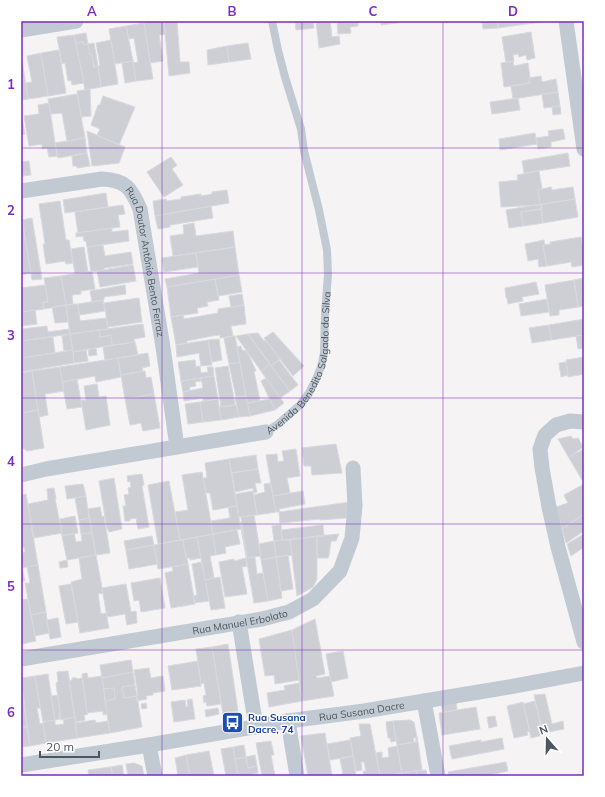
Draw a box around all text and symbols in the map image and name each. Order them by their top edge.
text: A [87,3,97,19]
text: B [228,3,237,19]
text: C [369,3,378,19]
text: D [508,3,518,19]
text: 1 [7,76,15,92]
street label: Rua Doutor Antônio Bento Ferraz [123,184,167,338]
text: 2 [7,202,15,218]
street label: Avenida Benedito Salgado da Silva [263,291,334,437]
text: 3 [7,327,15,343]
text: 4 [7,453,15,469]
text: 5 [7,578,15,594]
street label: Rua Manuel Erbolato [191,607,289,637]
street label: Rua Susana Dacre [318,698,405,724]
text: 6 [7,704,15,720]
bus stop icon: Rua Susana Dacre, 74 [219,710,245,736]
place label: Rua Susana Dacre, 74 [248,711,306,736]
north arrow [527,719,567,759]
text: N [537,722,550,738]
scale bar [40,733,99,759]
text: 20 m [46,739,74,754]

